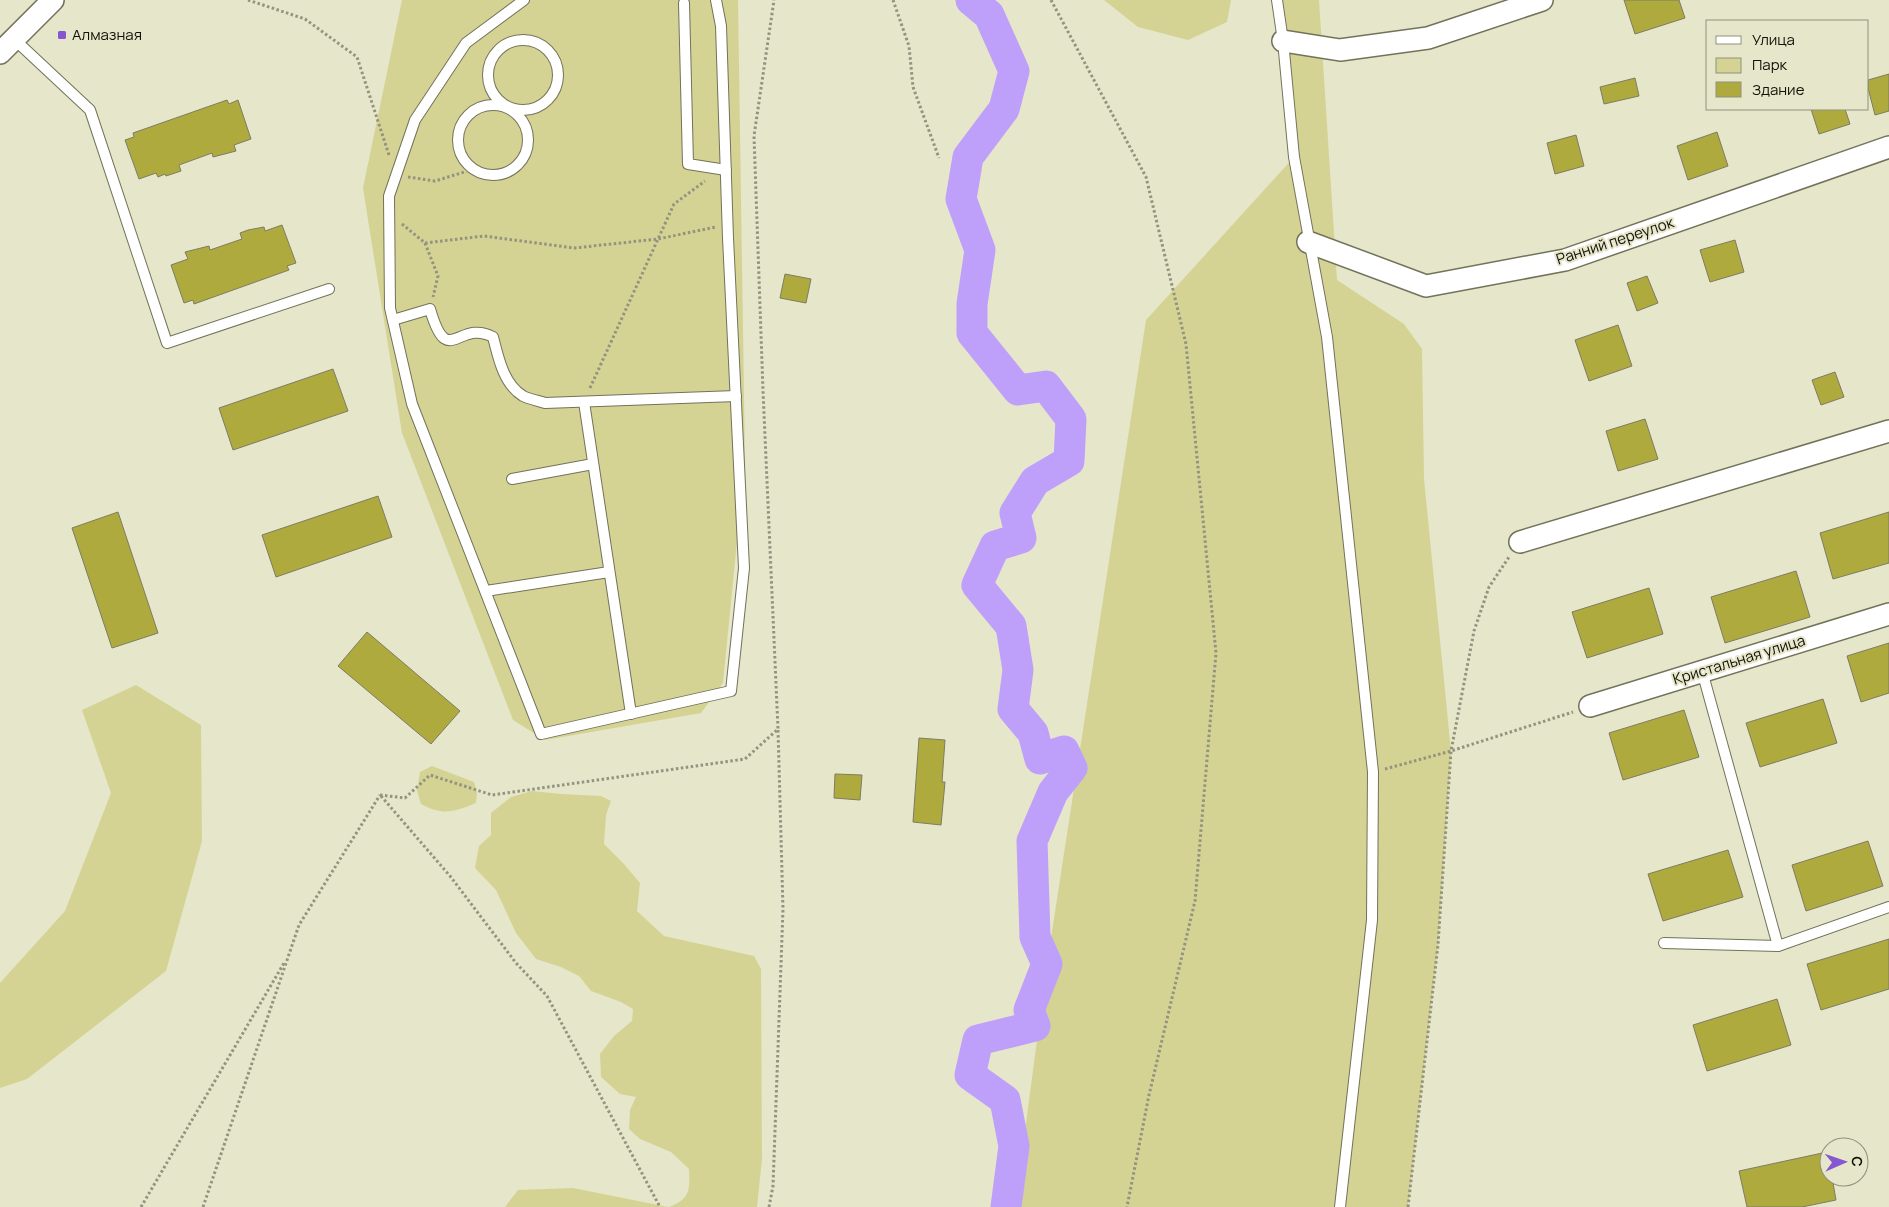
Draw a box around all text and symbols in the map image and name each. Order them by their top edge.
legend [1706,20,1869,110]
place label: Алмазная [72,24,142,45]
marker: Алмазная [56,29,68,41]
text: Улица [1752,29,1795,50]
text: Парк [1752,54,1788,75]
text: Здание [1752,79,1805,100]
street label: Ранний переулок [1553,211,1677,269]
street label: Кристальная улица [1670,629,1808,690]
north arrow [1819,1137,1869,1187]
text: С [1848,1156,1867,1167]

